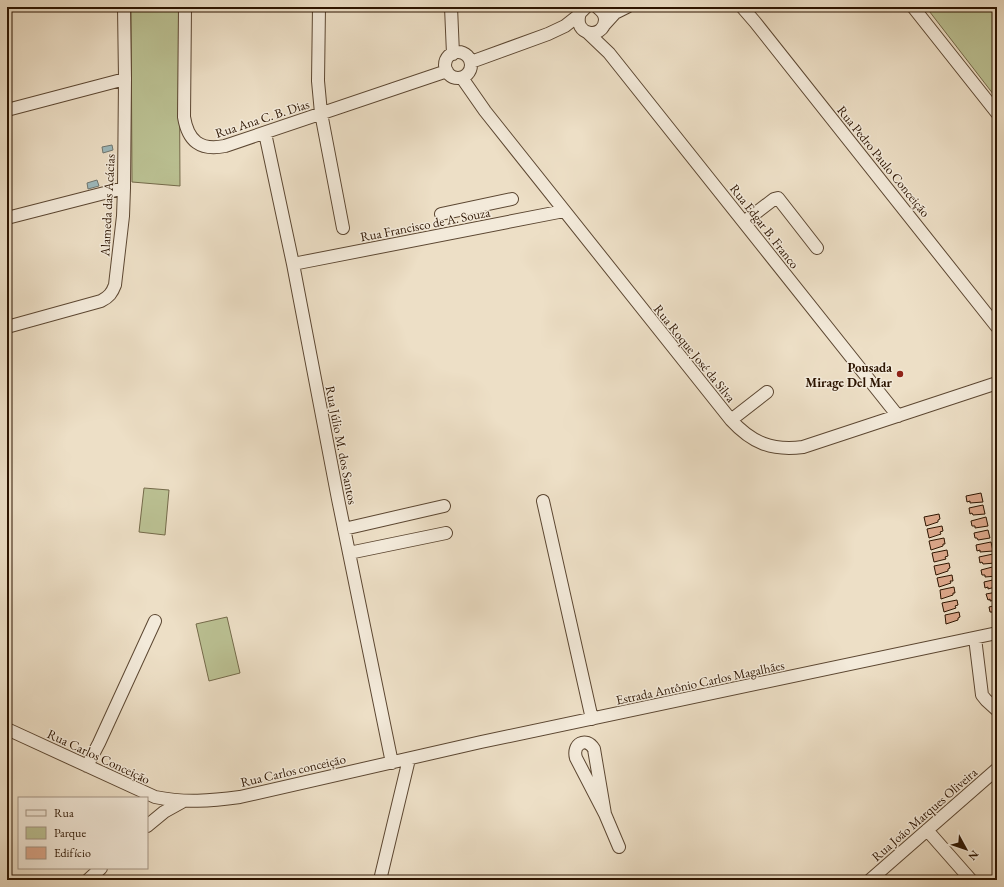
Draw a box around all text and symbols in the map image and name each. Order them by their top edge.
street label: Rua Ana C. B. Dias [213,95,311,142]
street label: Rua Pedro Paulo Conceição [833,102,934,221]
street label: Alameda das Acácias [96,153,119,258]
street label: Rua Edgar B. Franco [726,180,803,272]
street label: Rua Francisco de A. Souza [359,203,492,245]
street label: Rua Roque José da Silva [650,301,740,406]
place label: Pousada Mirage Del Mar [805,359,893,391]
marker: Pousada Mirage Del Mar [895,369,905,379]
street label: Rua Júlio M. dos Santos [322,384,361,506]
street label: Estrada Antônio Carlos Magalhães [614,656,786,709]
street label: Rua Carlos Conceição [45,725,153,788]
street label: Rua Carlos conceição [239,750,347,791]
street label: Rua João Marques Oliveira [868,763,981,865]
legend [18,797,148,869]
text: Rua [54,805,74,821]
text: Parque [54,825,86,841]
north arrow [946,829,986,869]
text: Edifício [54,845,91,861]
text: N [965,848,982,863]

